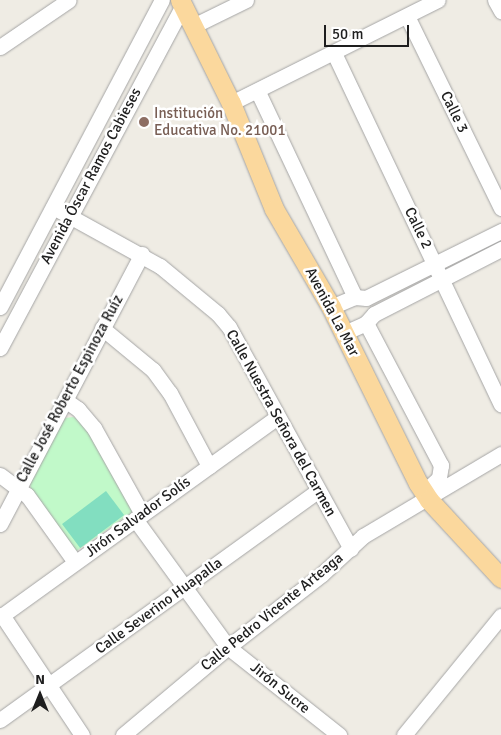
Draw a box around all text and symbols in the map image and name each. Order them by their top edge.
scale bar [326,15,411,47]
text: 50 m [332,25,363,43]
street label: Avenida Óscar Ramos Cabieses [37,85,145,267]
street label: Calle 3 [436,88,472,136]
place label: Institución Educativa No. 21001 [154,104,286,139]
marker: Institución Educativa No. 21001 [138,116,150,128]
street label: Calle 2 [400,204,436,252]
street label: Avenida La Mar [301,265,363,359]
street label: Calle José Roberto Espinoza Ruíz [13,292,127,486]
street label: Calle Nuestra Señora del Carmen [222,326,340,520]
street label: Jirón Salvador Solís [82,473,194,561]
street label: Calle Pedro Vicente Arteaga [197,549,347,675]
street label: Calle Severino Huapalla [92,554,226,658]
street label: Jirón Sucre [247,658,313,718]
north arrow [15,670,65,720]
text: N [35,671,45,688]

